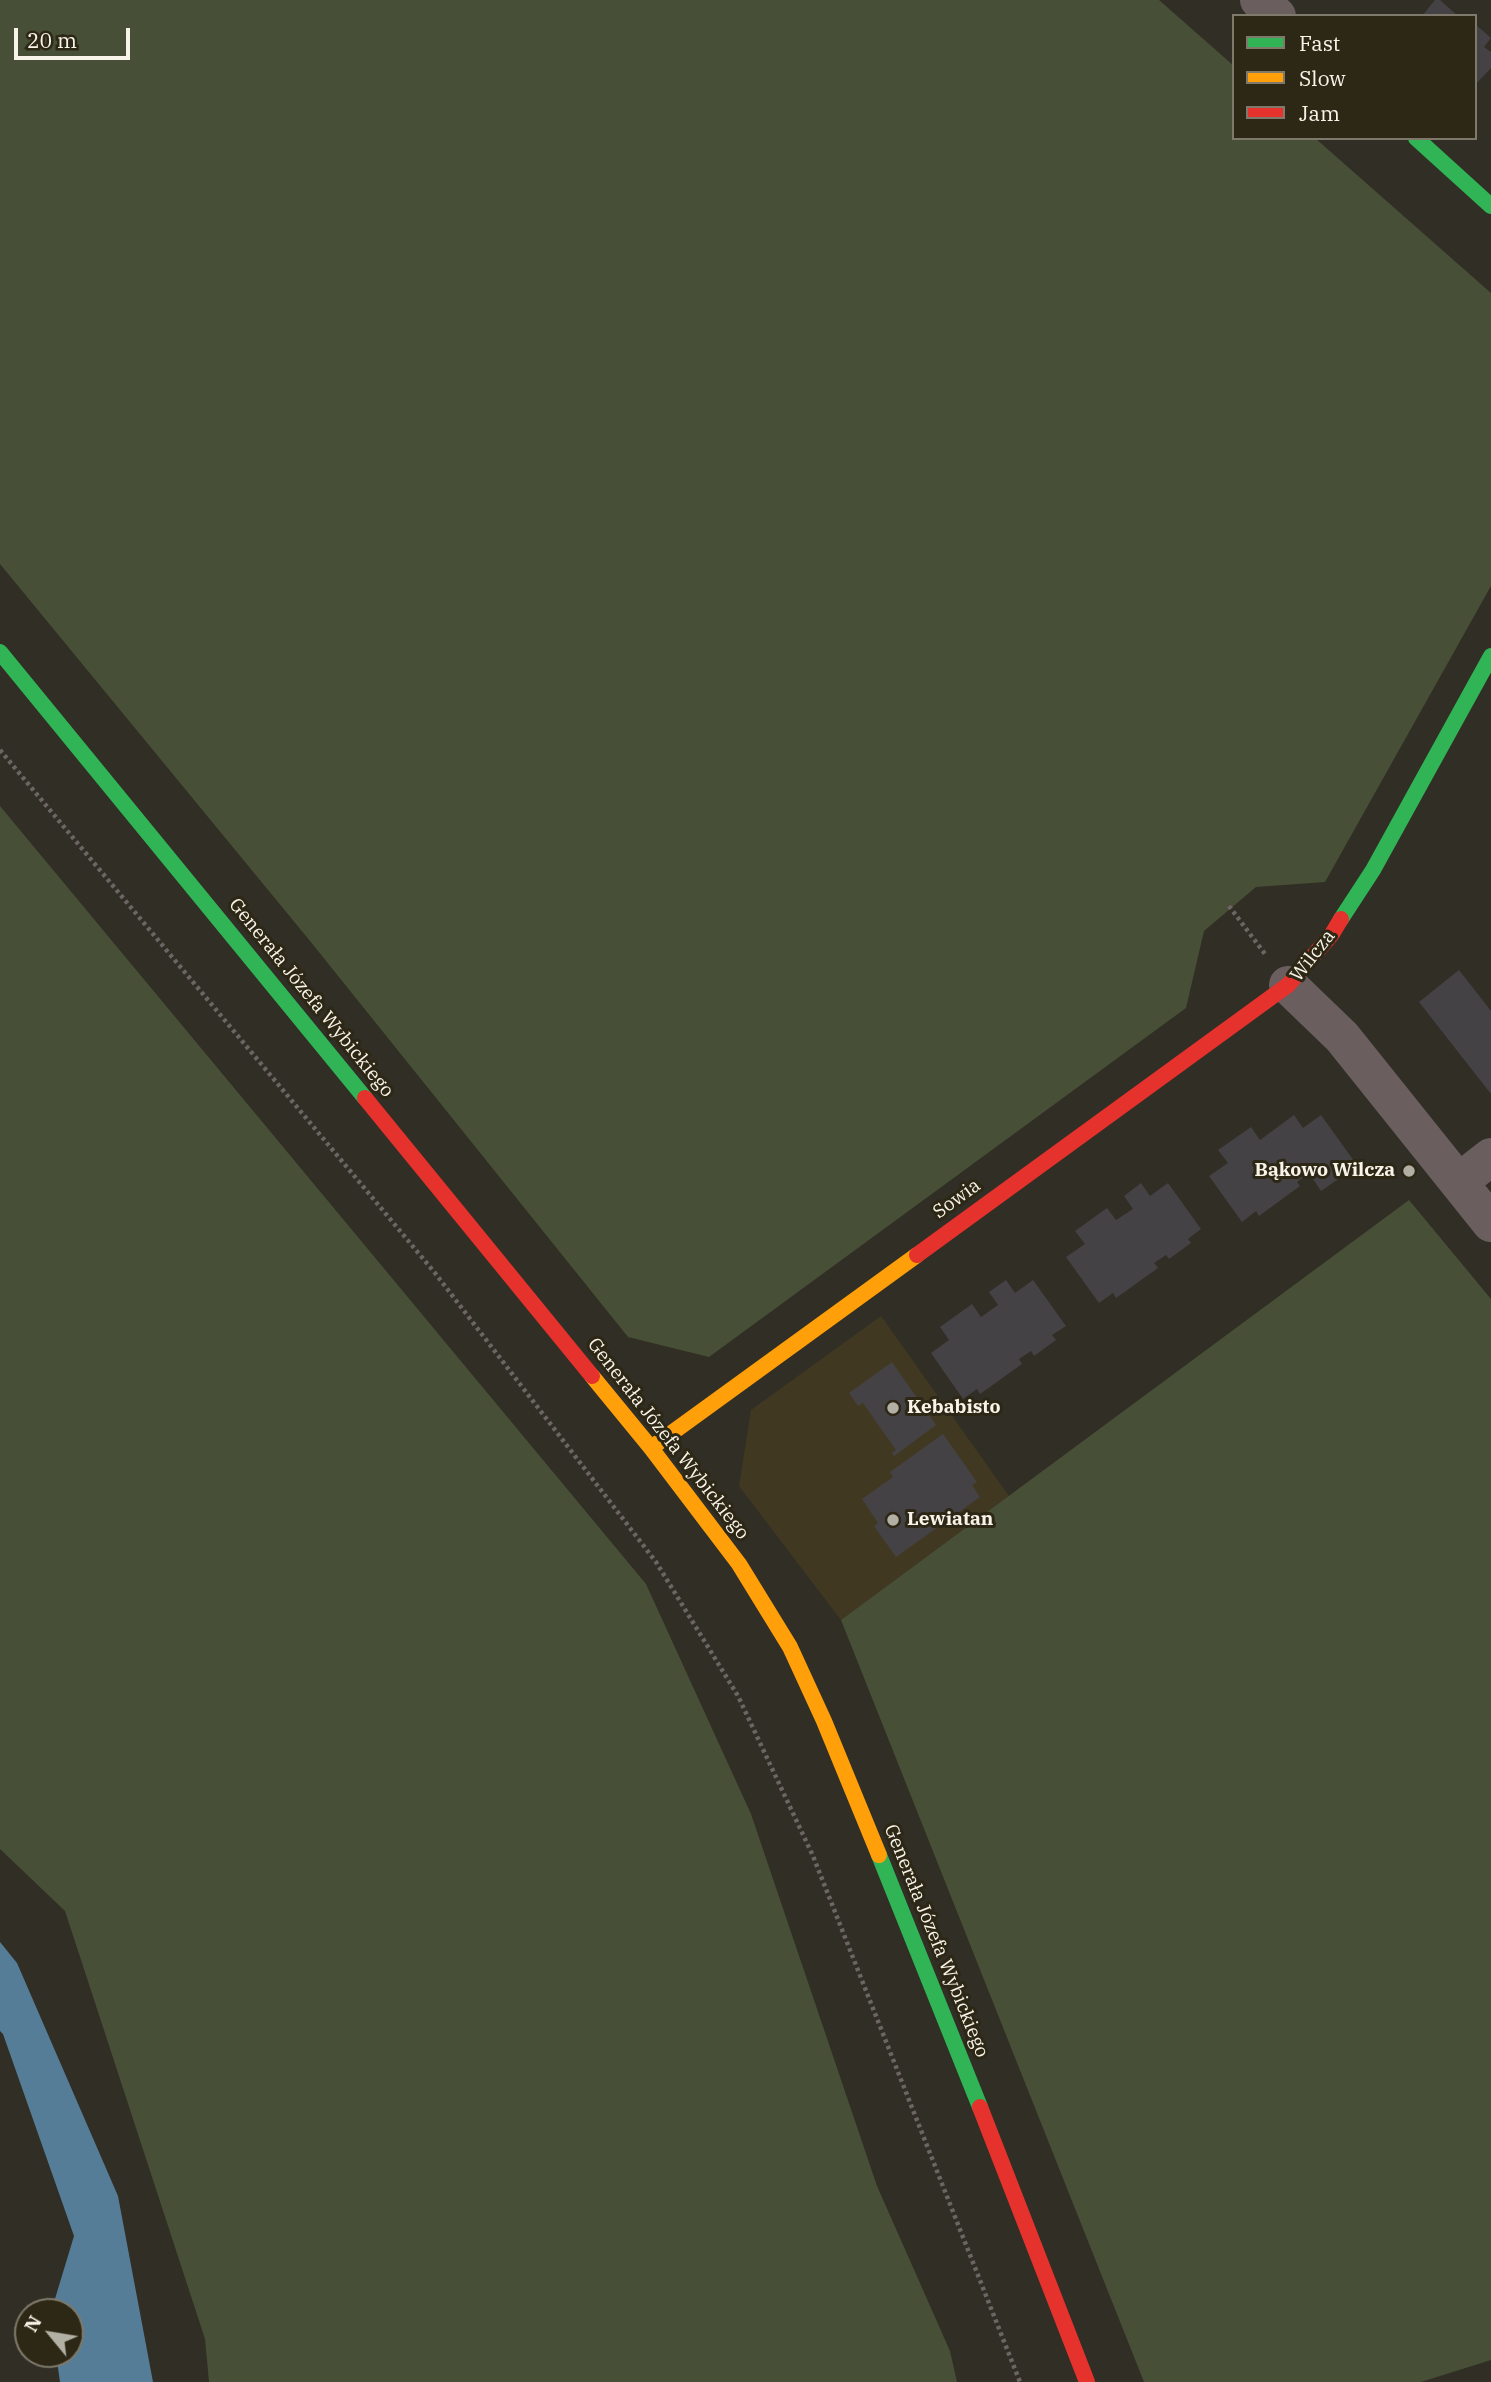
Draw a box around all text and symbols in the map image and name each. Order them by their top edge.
scale bar [18,14,133,58]
legend [1232,14,1477,140]
text: 20 m [27,26,77,54]
text: Fast [1299,29,1340,57]
text: Slow [1299,64,1346,92]
text: Jam [1299,99,1340,127]
street label: Generała Józefa Wybickiego [224,894,398,1102]
street label: Wilcza [1286,925,1340,987]
place label: Bąkowo Wilcza [1255,1160,1395,1182]
marker: Bąkowo Wilcza [1401,1163,1417,1179]
street label: Sowia [929,1174,985,1224]
street label: Generała Józefa Wybickiego [582,1334,754,1544]
place label: Kebabisto [907,1397,1001,1419]
marker: Kebabisto [885,1400,901,1416]
place label: Lewiatan [907,1509,993,1531]
marker: Lewiatan [885,1512,901,1528]
street label: Generała Józefa Wybickiego [879,1821,993,2061]
north arrow [14,2298,84,2368]
text: N [18,2311,47,2336]

